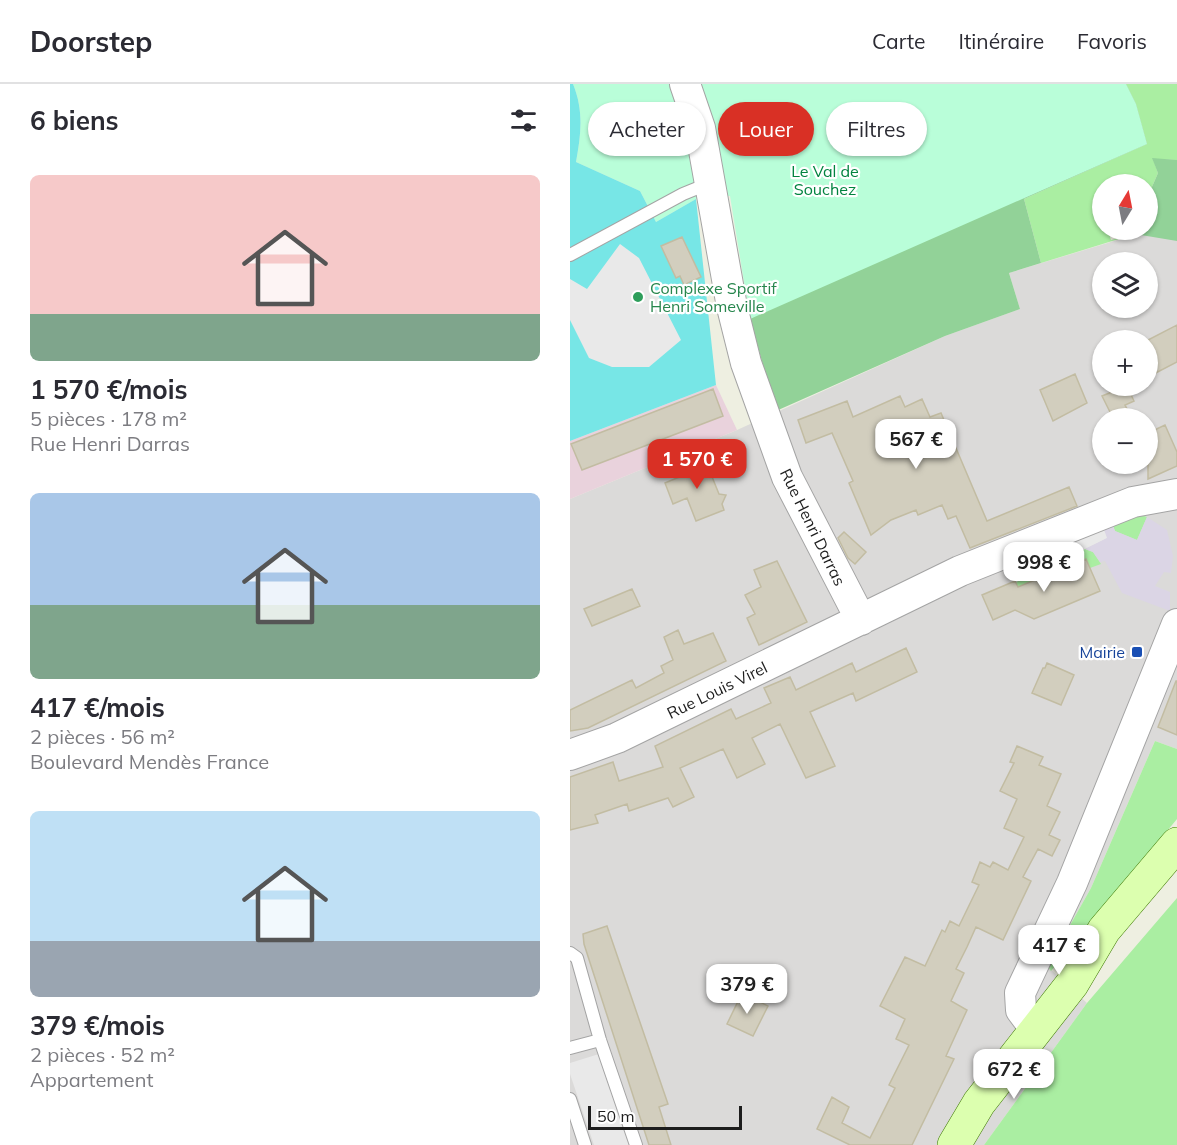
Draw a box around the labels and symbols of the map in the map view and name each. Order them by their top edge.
park label: Le Val de Souchez [791,161,859,199]
north arrow [1092,174,1158,240]
place label: Complexe Sportif Henri Someville [650,278,777,316]
marker: Complexe Sportif Henri Someville [631,290,645,304]
pin: 567 € [874,419,958,470]
pin: 1 570 € [642,439,752,490]
street label: Rue Henri Darras [776,465,850,589]
pin: 998 € [1002,542,1086,593]
place label: Mairie [1080,642,1125,662]
marker: Mairie [1130,645,1144,659]
street label: Rue Louis Virel [663,657,771,723]
pin: 417 € [1017,925,1101,976]
pin: 379 € [705,964,789,1015]
pin: 672 € [972,1049,1056,1100]
scale bar [588,1103,742,1130]

